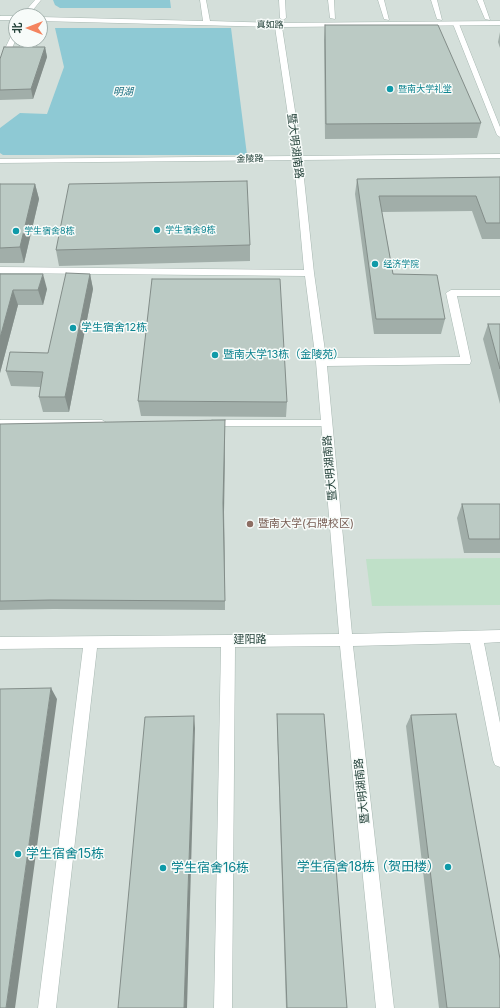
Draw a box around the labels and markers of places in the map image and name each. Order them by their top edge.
marker: 暨南大学礼堂 [385,84,395,94]
place label: 暨南大学礼堂 [398,84,452,94]
marker: 学生宿舍9栋 [152,225,162,235]
place label: 学生宿舍9栋 [165,225,216,235]
marker: 学生宿舍8栋 [11,226,21,236]
place label: 学生宿舍8栋 [24,226,75,236]
marker: 经济学院 [370,259,380,269]
place label: 经济学院 [383,259,419,269]
place label: 学生宿舍12栋 [81,321,147,335]
marker: 学生宿舍12栋 [68,323,78,333]
place label: 暨南大学13栋（金陵苑） [223,348,344,362]
marker: 暨南大学13栋（金陵苑） [210,350,220,360]
place label: 暨南大学(石牌校区) [258,517,354,531]
marker: 暨南大学(石牌校区) [245,519,255,529]
place label: 学生宿舍15栋 [26,846,104,862]
marker: 学生宿舍15栋 [13,849,23,859]
place label: 学生宿舍18栋（贺田楼） [297,859,440,875]
place label: 学生宿舍16栋 [171,860,249,876]
marker: 学生宿舍18栋（贺田楼） [443,862,453,872]
marker: 学生宿舍16栋 [158,863,168,873]

